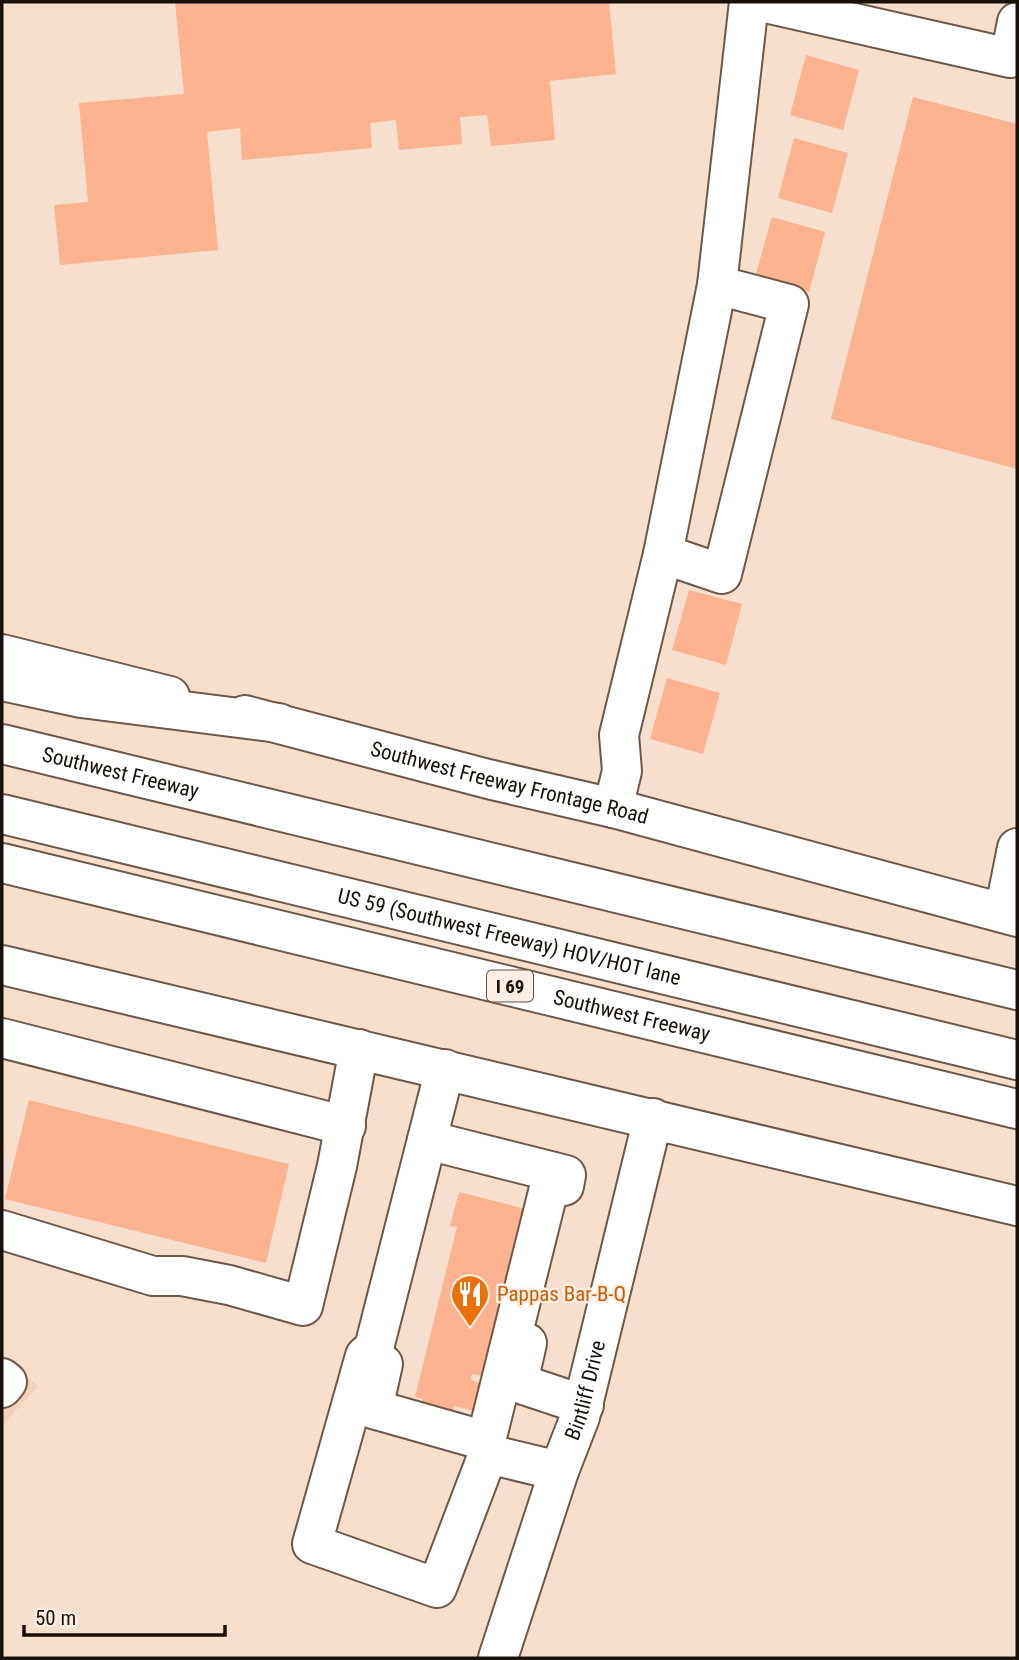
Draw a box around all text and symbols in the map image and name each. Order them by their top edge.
street label: Southwest Freeway Frontage Road [368,737,651,829]
street label: Southwest Freeway [40,742,201,803]
street label: US 59 (Southwest Freeway) HOV/HOT lane [335,884,683,990]
road number: I 69 [487,970,533,1002]
street label: Southwest Freeway [551,985,713,1046]
restaurant icon: Pappas Bar-B-Q [449,1273,491,1328]
place label: Pappas Bar-B-Q [497,1282,626,1306]
street label: Bintliff Drive [560,1338,610,1444]
scale bar [24,1594,226,1638]
text: 50 m [35,1606,76,1630]

